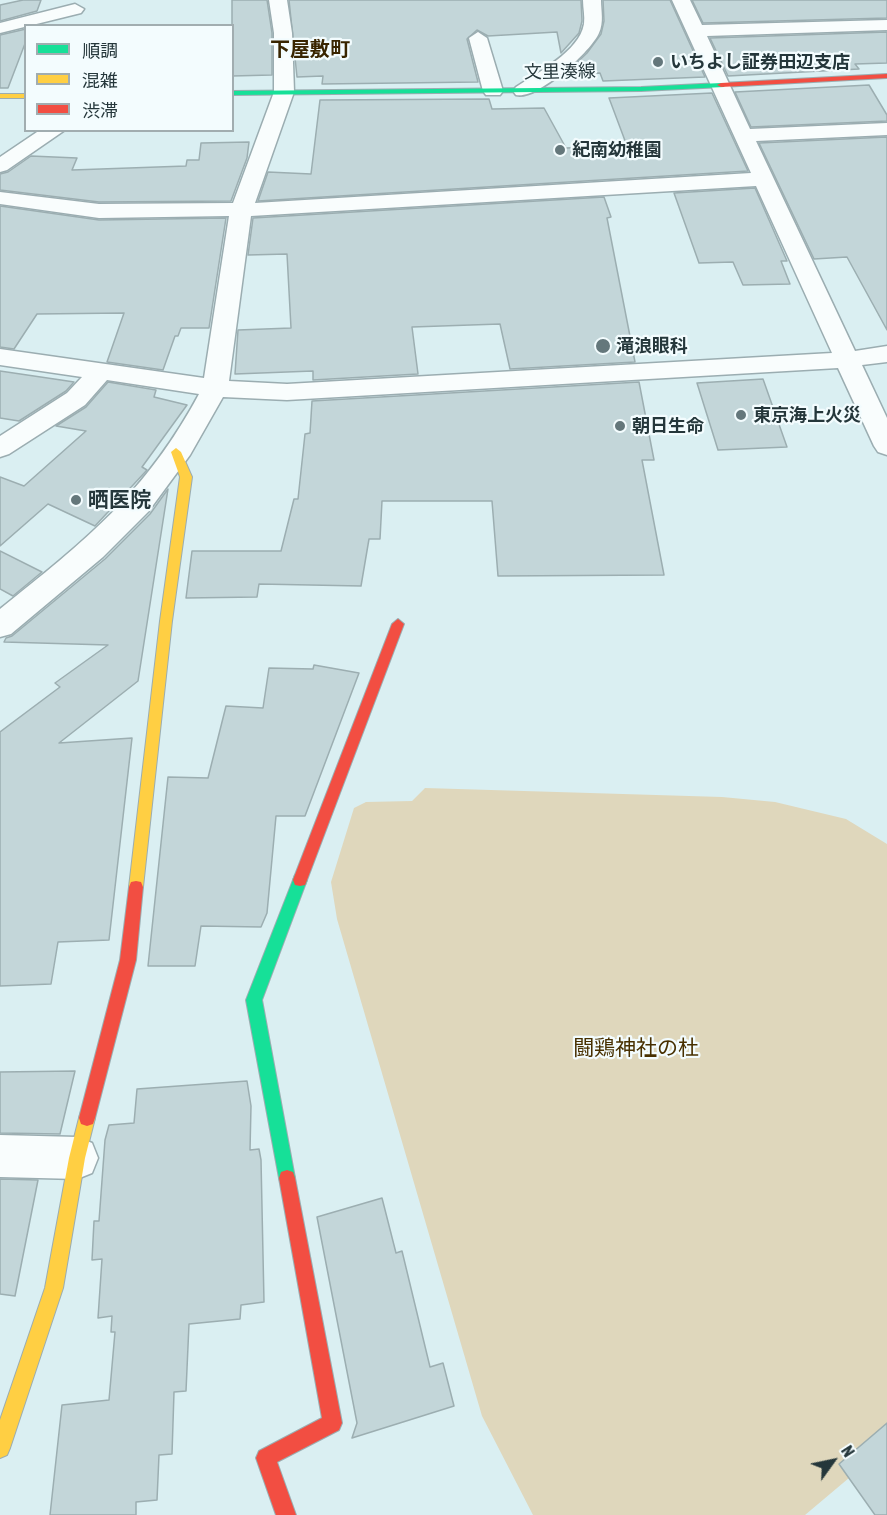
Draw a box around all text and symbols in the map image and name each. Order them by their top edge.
legend [24,24,234,132]
district label: 下屋敷町 [270,38,350,62]
text: 順調 [82,40,118,61]
place label: いちよし証券田辺支店 [670,51,850,73]
marker: いちよし証券田辺支店 [651,55,665,69]
street label: 文里湊線 [524,61,596,83]
text: 混雑 [82,70,118,91]
text: 渋滞 [82,100,118,121]
place label: 紀南幼稚園 [572,139,662,161]
marker: 紀南幼稚園 [553,143,567,157]
place label: 滝浪眼科 [616,335,688,357]
marker: 滝浪眼科 [594,337,612,355]
place label: 東京海上火災 [753,404,861,426]
marker: 東京海上火災 [734,408,748,422]
place label: 朝日生命 [632,415,704,437]
marker: 朝日生命 [613,419,627,433]
place label: 晒医院 [88,487,151,513]
marker: 晒医院 [69,493,83,507]
park label: 闘鶏神社の杜 [573,1035,699,1061]
north arrow [803,1431,863,1491]
text: N [838,1442,858,1460]

